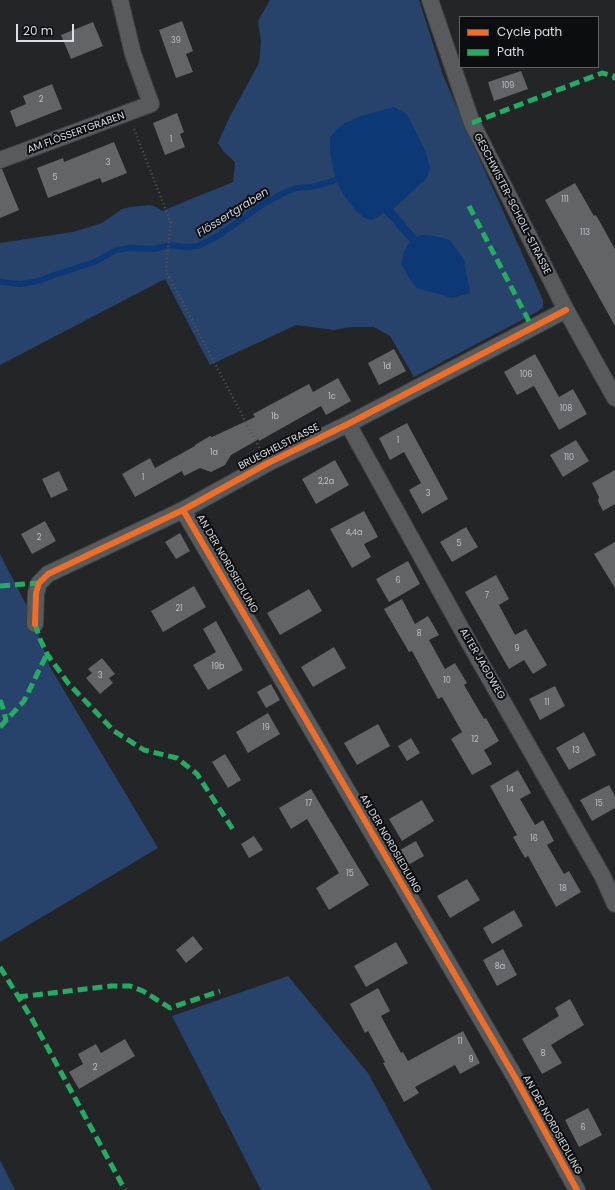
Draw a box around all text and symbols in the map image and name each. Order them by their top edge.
scale bar [18,16,76,42]
legend [459,16,599,68]
text: 20 m [23,22,53,39]
text: Cycle path [497,23,562,40]
house number: 39 [171,36,181,46]
text: Path [497,43,524,60]
house number: 109 [502,81,514,91]
house number: 2 [39,95,43,105]
street label: AM FLÖSSERTGRABEN [26,110,126,156]
street label: GESCHWISTER-SCHOLL-STRASSE [471,131,553,277]
house number: 1 [170,135,172,145]
house number: 3 [106,158,110,168]
house number: 5 [52,173,58,183]
water label: Flössertgraben [195,186,271,240]
house number: 111 [561,195,569,205]
house number: 113 [580,228,590,238]
house number: 1d [383,362,391,372]
house number: 106 [520,370,532,380]
house number: 1c [328,392,336,402]
house number: 108 [560,404,572,414]
house number: 1b [271,412,279,422]
street label: BRUEGHELSTRASSE [237,421,321,473]
house number: 1 [397,436,399,446]
house number: 1a [210,448,218,458]
house number: 110 [564,453,574,463]
house number: 1 [142,473,144,483]
house number: 2,2a [318,477,334,487]
house number: 3 [426,489,430,499]
street label: AN DER NORDSIEDLUNG [194,513,260,615]
house number: 4,4a [345,528,363,538]
house number: 2 [37,533,41,543]
house number: 5 [456,539,462,549]
house number: 6 [395,576,401,586]
house number: 7 [485,591,489,601]
house number: 21 [175,604,183,614]
street label: ALTER JAGDWEG [457,626,507,702]
house number: 8 [416,629,422,639]
house number: 9 [514,644,520,654]
house number: 19b [211,662,225,672]
house number: 3 [98,671,102,681]
house number: 10 [443,676,451,686]
house number: 11 [544,698,550,708]
house number: 19 [262,723,270,733]
house number: 12 [471,735,479,745]
house number: 13 [572,746,580,756]
house number: 14 [506,785,514,795]
street label: AN DER NORDSIEDLUNG [357,793,423,895]
house number: 17 [306,799,312,809]
house number: 15 [595,799,603,809]
house number: 16 [530,834,538,844]
house number: 15 [346,869,354,879]
house number: 18 [559,884,567,894]
house number: 8a [495,962,505,972]
house number: 11 [457,1037,463,1047]
house number: 8 [540,1049,546,1059]
house number: 9 [468,1055,474,1065]
house number: 2 [93,1063,97,1073]
street label: AN DER NORDSIEDLUNG [520,1073,584,1177]
house number: 6 [580,1123,586,1133]

